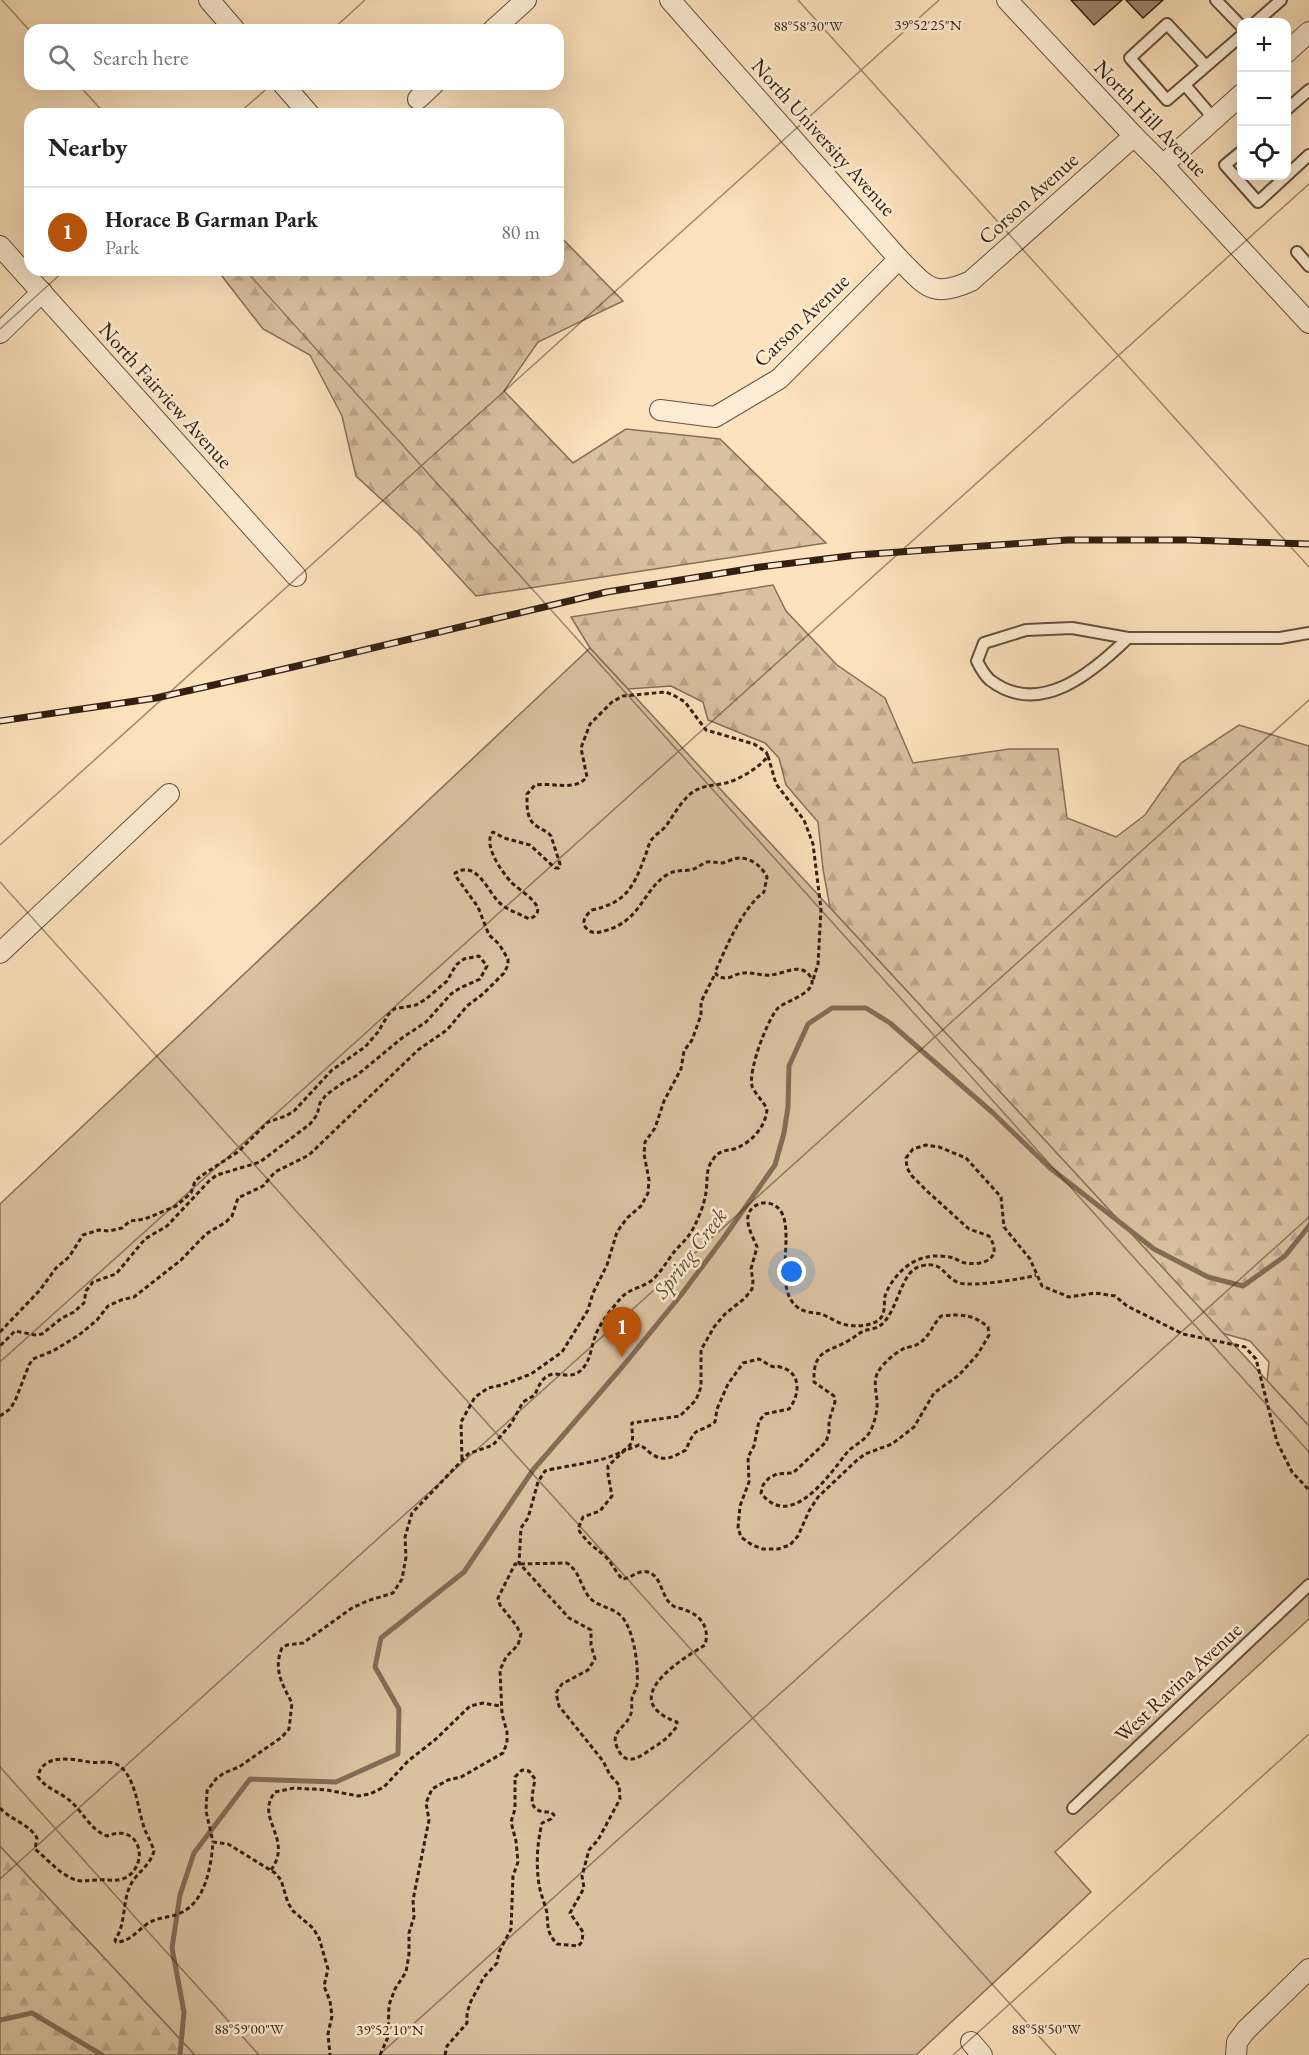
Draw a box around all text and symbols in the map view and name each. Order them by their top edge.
text: 39°52'25"N [894,15,962,34]
text: 88°58'30"W [773,16,843,35]
map controls [1237,18,1291,180]
button: + [1237,18,1291,72]
search box [24,24,564,90]
icon: search [45,41,78,74]
text: Search here [93,43,188,72]
street label: North University Avenue [746,52,902,222]
street label: North Hill Avenue [1088,54,1214,182]
button: − [1237,72,1291,126]
button: locate [1237,126,1291,180]
text: Nearby [48,130,128,164]
street label: Corson Avenue [972,146,1084,250]
text: Horace B Garman Park [105,205,318,234]
text: 1 [62,219,73,245]
text: 80 m [501,219,540,245]
text: Park [105,234,139,260]
street label: Carson Avenue [747,268,855,372]
street label: North Fairview Avenue [93,316,239,474]
water label: Spring Creek [646,1202,734,1305]
your location [777,1257,806,1286]
pin: 1 [602,1308,642,1357]
street label: West Ravina Avenue [1109,1616,1247,1748]
text: 88°59'00"W [214,2019,284,2038]
text: 88°58'50"W [1011,2019,1081,2038]
text: 39°52'10"N [356,2020,424,2039]

